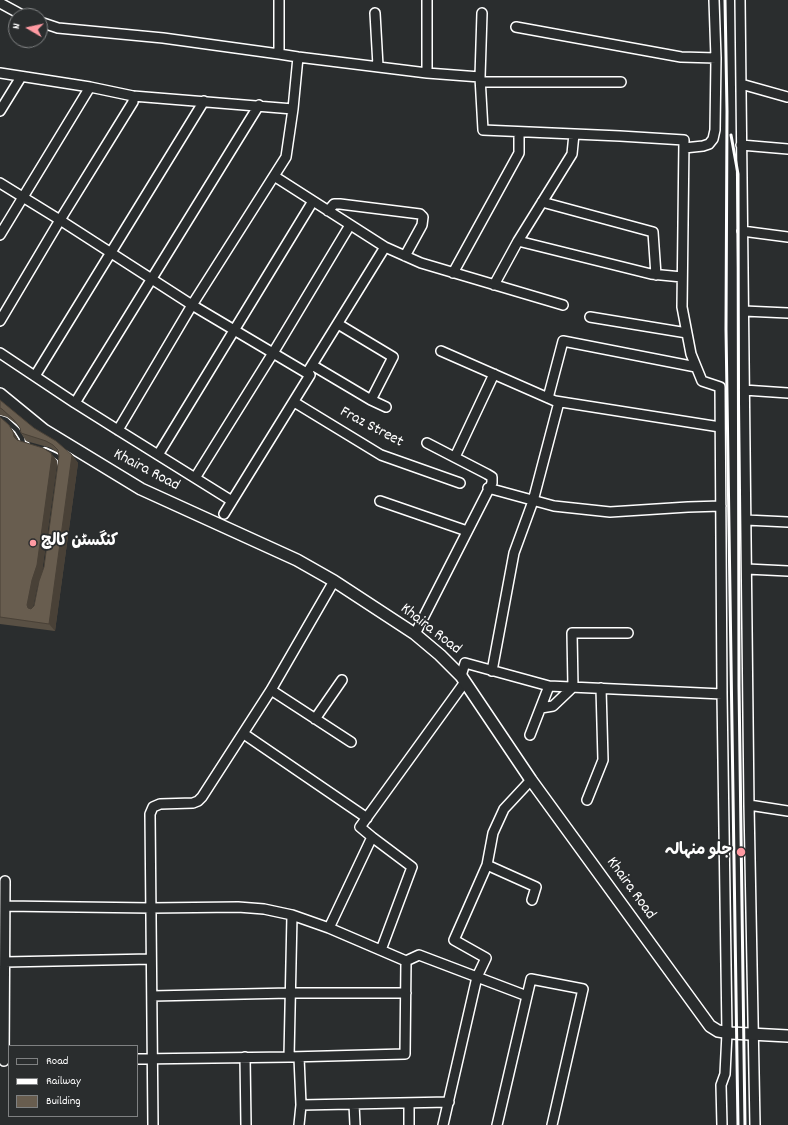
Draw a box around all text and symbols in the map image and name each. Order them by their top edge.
north arrow [8,8,48,48]
text: N [9,22,25,30]
street label: Fraz Street [336,403,406,453]
street label: Khaira Road [110,446,182,496]
place label: کنگسٹن کالج [41,533,118,553]
marker: کنگسٹن کالج [28,538,38,548]
street label: Khaira Road [396,600,464,660]
place label: جلو منہالہ [665,842,732,862]
marker: جلو منہالہ [735,846,747,858]
street label: Khaira Road [601,854,659,924]
legend [8,1045,138,1117]
text: Road [46,1053,68,1070]
text: Railway [46,1073,81,1090]
text: Building [46,1093,81,1110]

